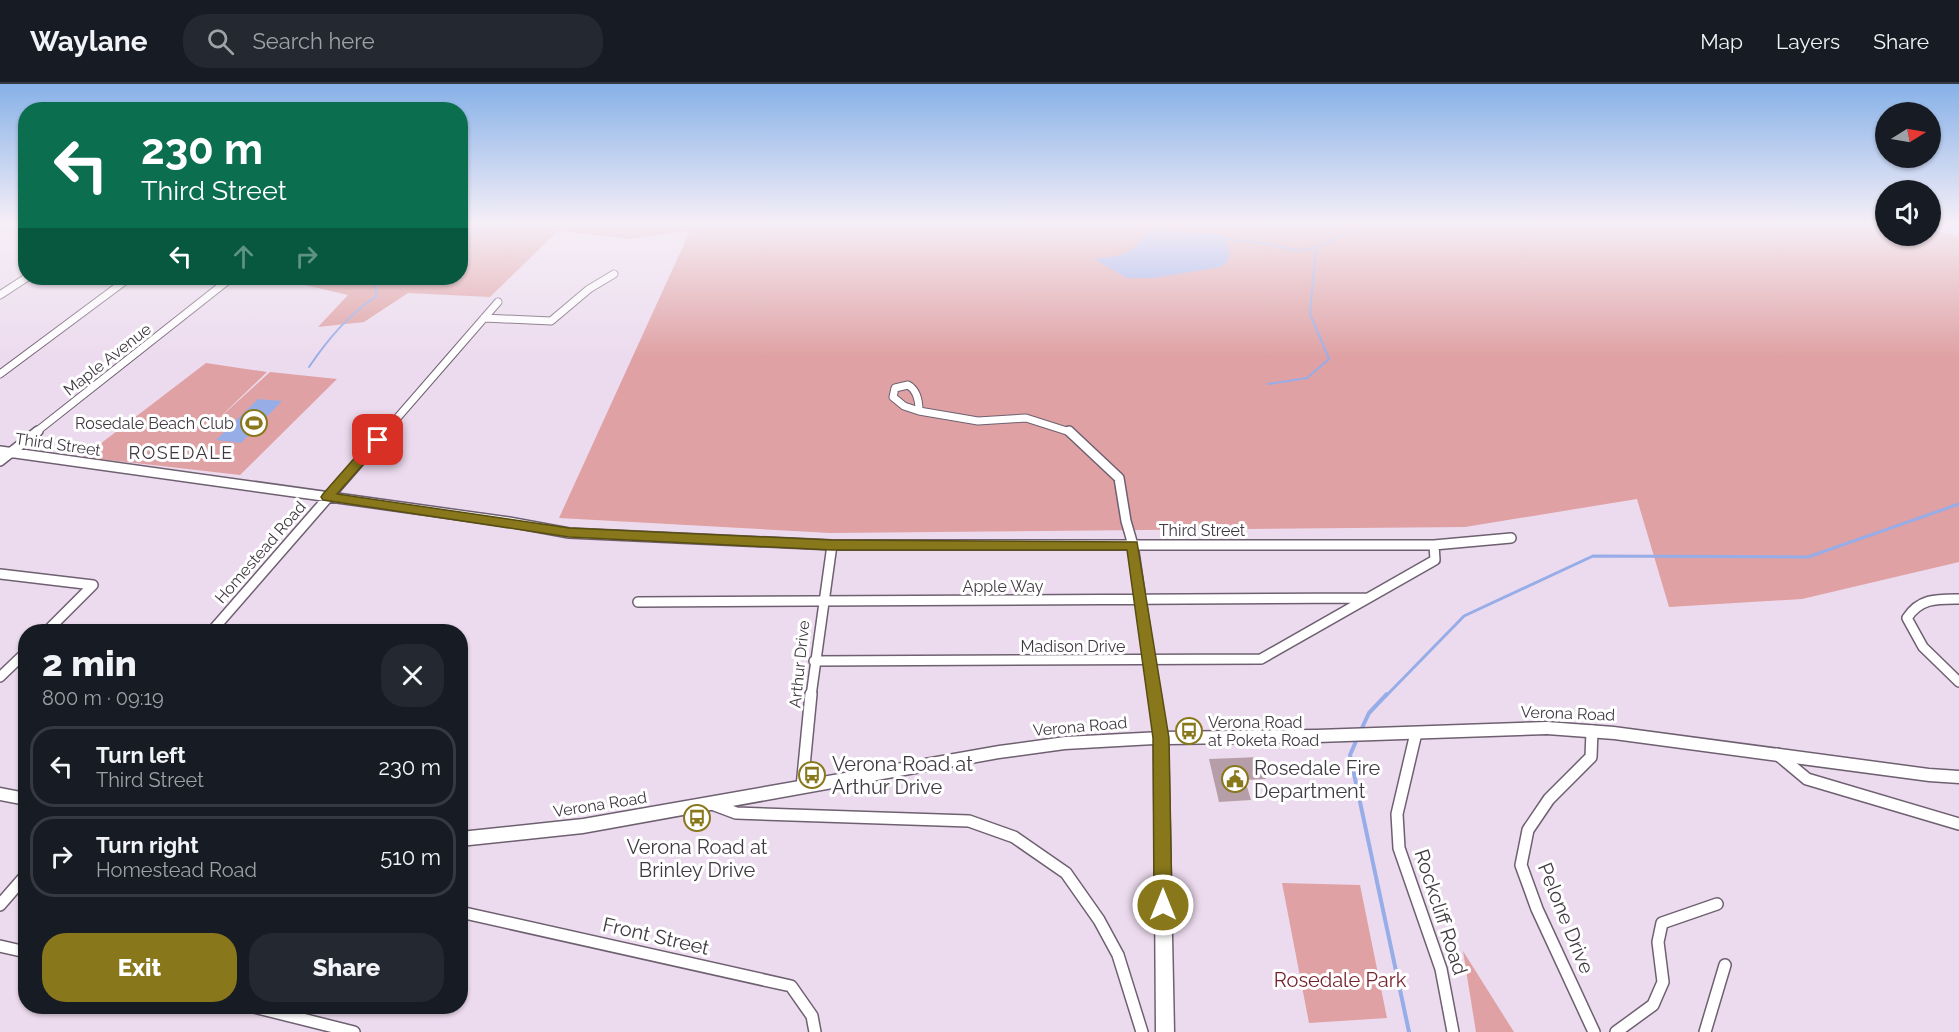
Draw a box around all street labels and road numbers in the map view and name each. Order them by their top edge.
street label: Maple Avenue [60,319,155,400]
street label: Third Street [14,429,103,460]
street label: Homestead Road [211,497,310,607]
street label: Third Street [1159,521,1246,540]
street label: Apple Way [963,577,1044,596]
street label: Arthur Drive [785,619,814,709]
street label: Madison Drive [1021,637,1125,656]
street label: Verona Road [1520,702,1616,725]
street label: Verona Road [1032,713,1128,740]
street label: Verona Road [552,788,648,821]
street label: Rockcliff Road [1409,846,1473,978]
street label: Pelone Drive [1533,859,1599,977]
street label: Front Street [600,912,712,960]

